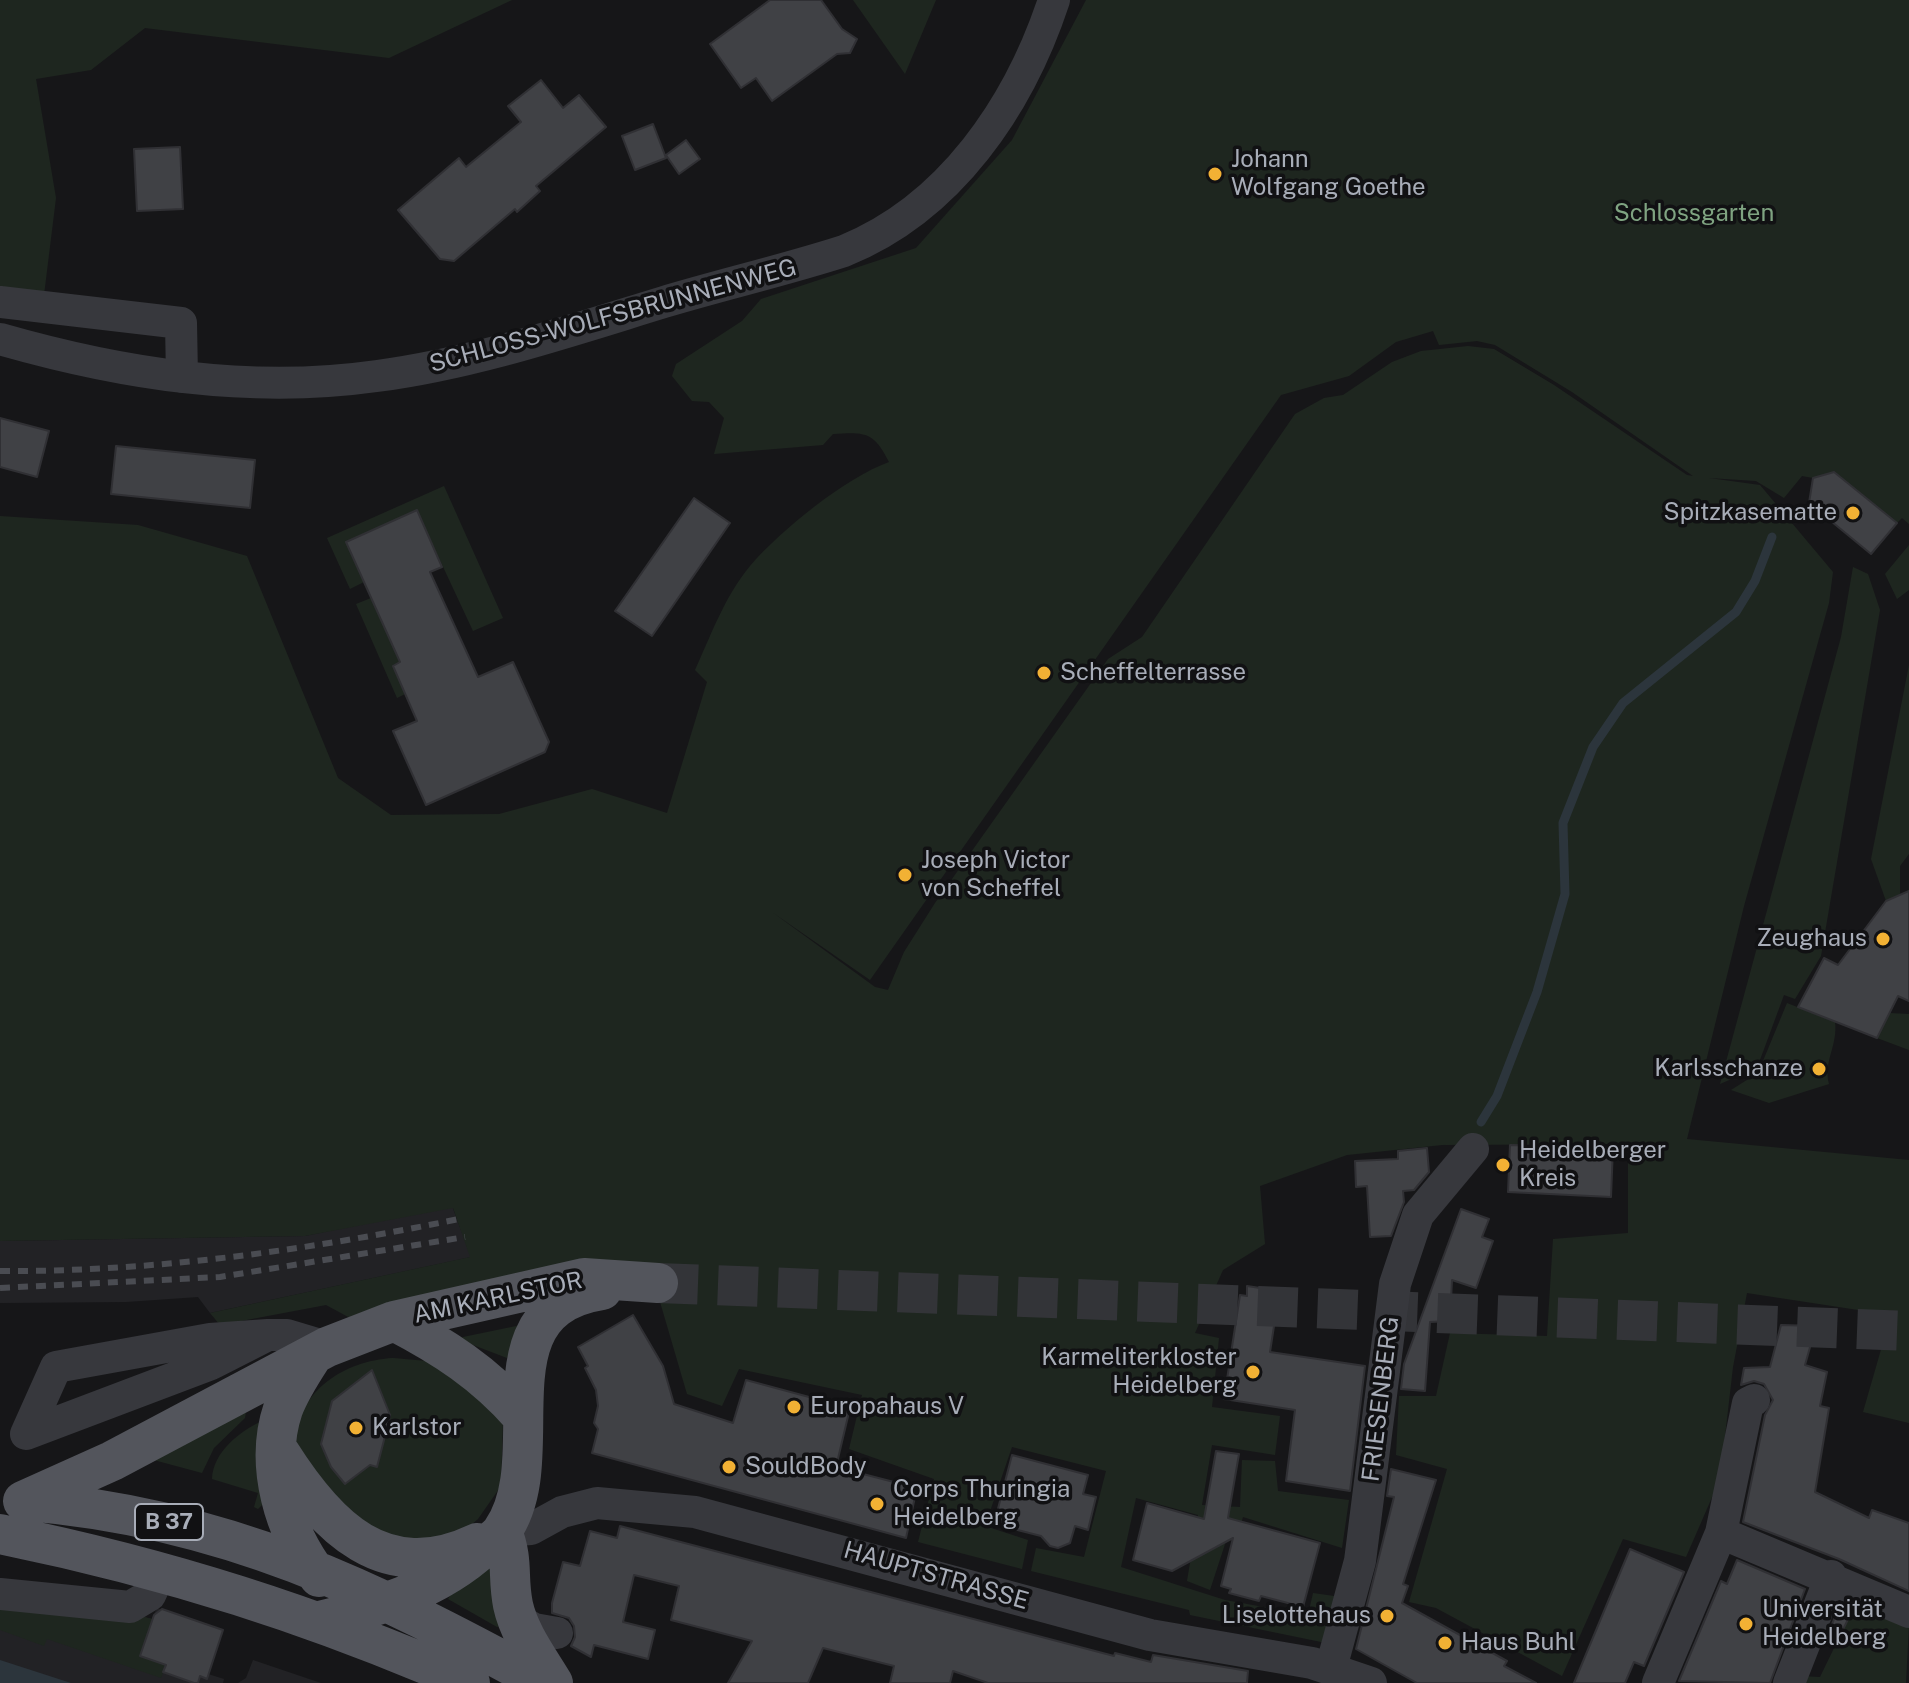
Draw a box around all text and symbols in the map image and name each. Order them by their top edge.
place label: Johann Wolfgang Goethe [1231,146,1426,202]
marker: Johann Wolfgang Goethe [1206,165,1224,183]
park label: Schlossgarten [1614,200,1774,228]
street label: SCHLOSS-WOLFSBRUNNENWEG [426,253,800,379]
place label: Spitzkasematte [1664,499,1837,527]
marker: Spitzkasematte [1844,504,1862,522]
place label: Scheffelterrasse [1060,659,1246,687]
marker: Scheffelterrasse [1035,664,1053,682]
place label: Joseph Victor von Scheffel [921,847,1070,903]
marker: Joseph Victor von Scheffel [896,866,914,884]
place label: Zeughaus [1757,925,1867,953]
marker: Zeughaus [1874,930,1892,948]
place label: Karlsschanze [1654,1055,1803,1083]
marker: Karlsschanze [1810,1060,1828,1078]
place label: Heidelberger Kreis [1519,1137,1666,1193]
marker: Heidelberger Kreis [1494,1156,1512,1174]
street label: AM KARLSTOR [411,1266,585,1330]
street label: FRIESENBERG [1357,1315,1405,1483]
place label: Karmeliterkloster Heidelberg [1041,1344,1237,1400]
marker: Karmeliterkloster Heidelberg [1244,1363,1262,1381]
place label: Europahaus V [810,1393,964,1421]
marker: Europahaus V [785,1398,803,1416]
place label: Karlstor [372,1414,462,1442]
marker: Karlstor [347,1419,365,1437]
place label: SouldBody [745,1453,867,1481]
marker: SouldBody [720,1458,738,1476]
place label: Corps Thuringia Heidelberg [893,1476,1070,1532]
marker: Corps Thuringia Heidelberg [868,1495,886,1513]
road number: B 37 [135,1504,203,1540]
street label: HAUPTSTRASSE [840,1536,1032,1616]
place label: Universität Heidelberg [1762,1596,1887,1652]
place label: Liselottehaus [1222,1602,1371,1630]
marker: Liselottehaus [1378,1607,1396,1625]
marker: Universität Heidelberg [1737,1615,1755,1633]
place label: Haus Buhl [1461,1629,1576,1657]
marker: Haus Buhl [1436,1634,1454,1652]

